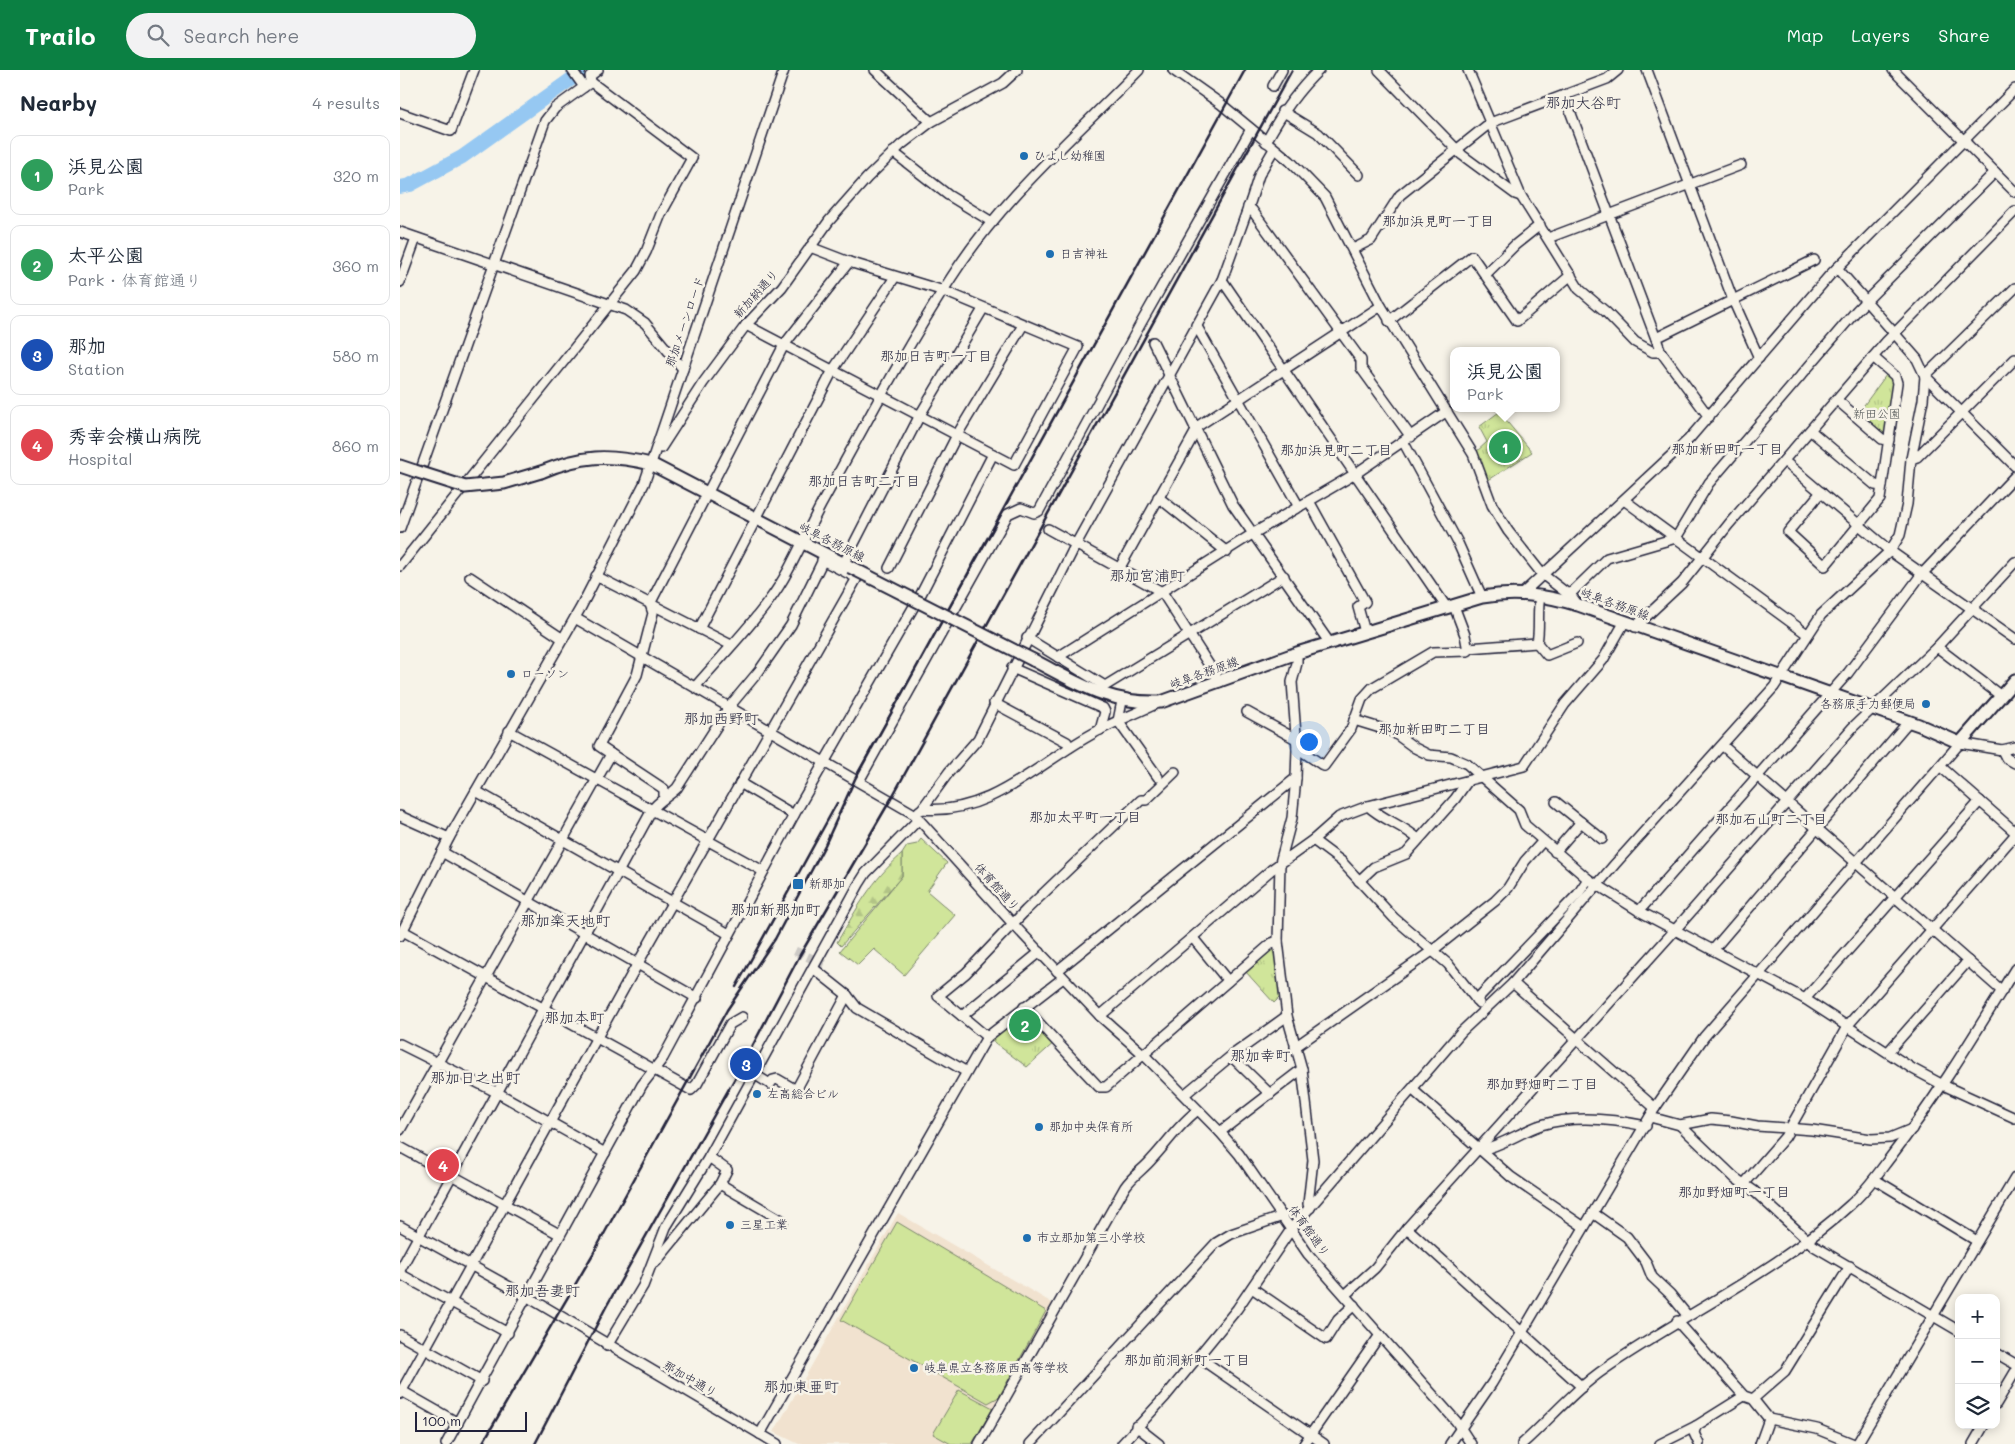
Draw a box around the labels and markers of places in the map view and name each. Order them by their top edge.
place label: ひよし幼稚園 [1034,147,1106,163]
marker: ひよし幼稚園 [1018,150,1030,162]
place label: 日吉神社 [1060,245,1108,261]
marker: 日吉神社 [1044,248,1056,260]
pin: 1 [1489,428,1521,466]
place label: ローソン [521,665,569,681]
marker: ローソン [505,668,517,680]
place label: 各務原手力郵便局 [1820,695,1916,711]
marker: 各務原手力郵便局 [1920,698,1932,710]
place label: 新那加 [809,875,845,891]
marker: 新那加 [791,877,805,891]
pin: 2 [1009,1006,1041,1044]
pin: 3 [730,1045,762,1083]
place label: 左高総合ビル [767,1085,839,1101]
marker: 左高総合ビル [751,1088,763,1100]
place label: 那加中央保育所 [1049,1118,1133,1134]
marker: 那加中央保育所 [1033,1121,1045,1133]
pin: 4 [427,1146,459,1184]
place label: 三星工業 [740,1216,788,1232]
marker: 三星工業 [724,1219,736,1231]
place label: 市立那加第三小学校 [1037,1229,1145,1245]
marker: 市立那加第三小学校 [1021,1232,1033,1244]
place label: 岐阜県立各務原西高等学校 [924,1359,1068,1375]
marker: 岐阜県立各務原西高等学校 [908,1362,920,1374]

